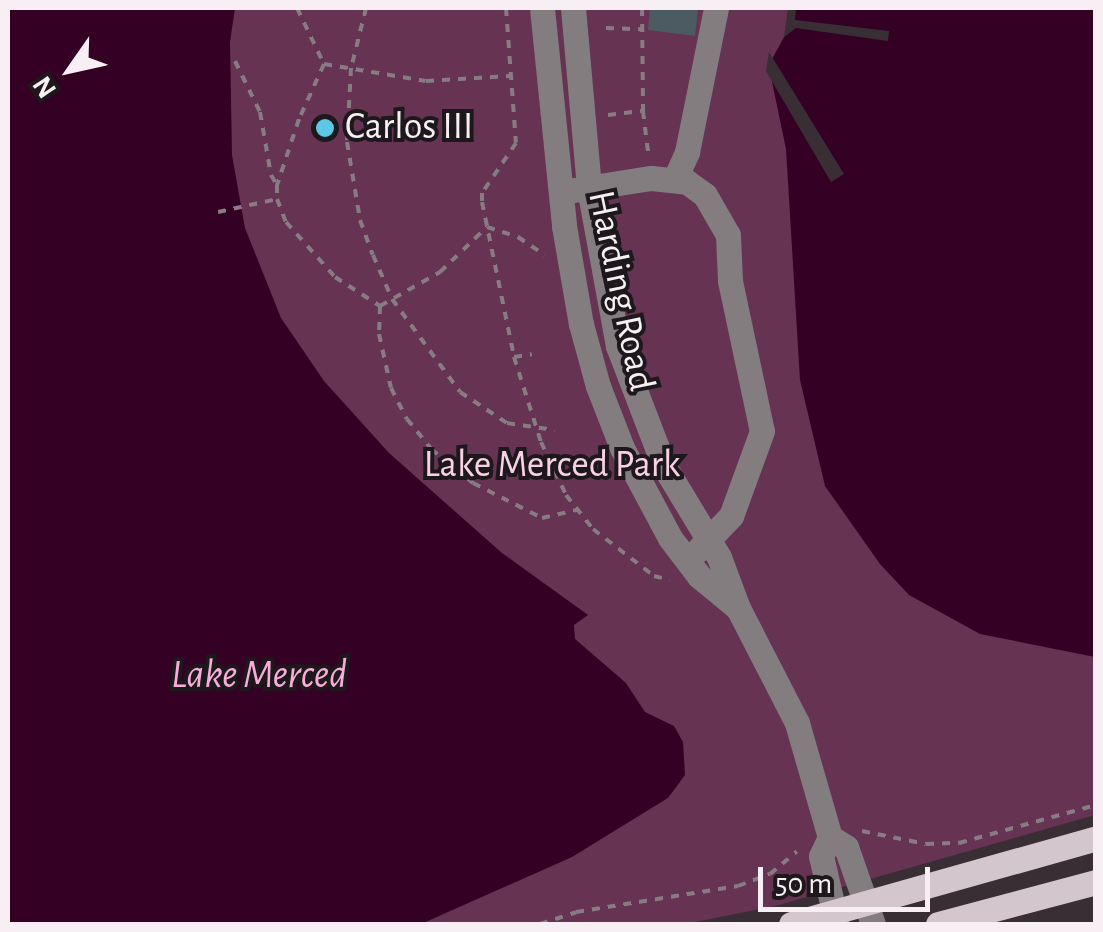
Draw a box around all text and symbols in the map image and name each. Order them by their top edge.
north arrow [20,20,120,120]
text: N [28,71,62,103]
place label: Carlos III [345,105,473,151]
marker: Carlos III [314,117,336,139]
street label: Harding Road [577,187,663,395]
park label: Lake Merced Park [424,443,680,489]
water label: Lake Merced [171,651,347,699]
scale bar [763,847,936,909]
text: 50 m [775,869,832,899]

